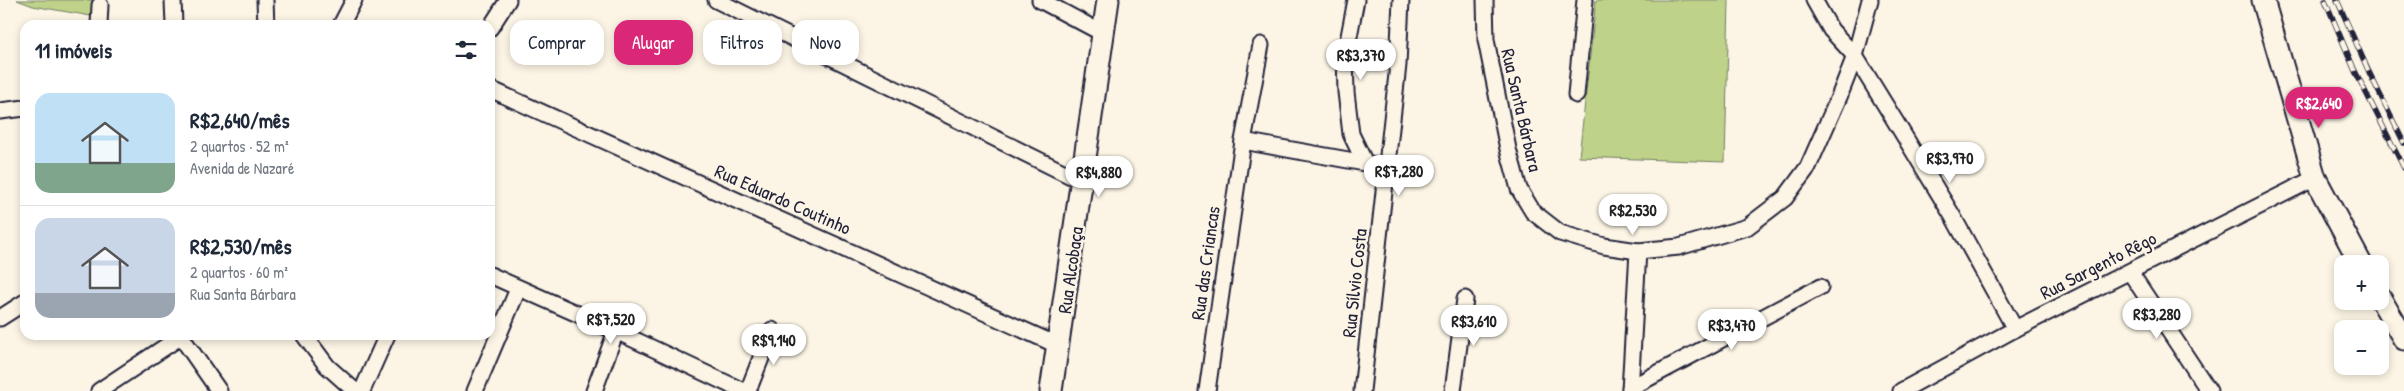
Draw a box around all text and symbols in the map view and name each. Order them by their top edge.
chip: Comprar [510,20,604,65]
chip: Alugar [614,20,693,65]
chip: Filtros [703,20,782,65]
chip: Novo [792,20,859,65]
text: 11 imóveis [35,36,112,65]
icon: filters [452,36,480,64]
pin: R$3,370 [1315,38,1407,81]
text: R$3,370 [1337,44,1385,66]
street label: Rua Santa Bárbara [1495,46,1549,175]
pin: R$2,640 [2273,86,2365,129]
text: R$2,640 [2296,92,2342,114]
text: R$2,640/mês [190,106,290,135]
icon: home [75,113,135,173]
text: 2 quartos · 52 m² [190,135,289,157]
pin: R$3,970 [1904,142,1996,184]
text: R$3,970 [1927,147,1973,169]
pin: R$7,280 [1353,154,1445,197]
pin: R$4,880 [1053,156,1145,198]
text: Avenida de Nazaré [190,157,294,179]
street label: Rua Eduardo Coutinho [711,157,855,241]
text: R$7,280 [1375,160,1423,182]
text: R$4,880 [1076,161,1122,183]
pin: R$2,530 [1587,194,1679,236]
text: R$2,530 [1609,199,1657,221]
street label: Rua das Criancas [1184,204,1226,322]
street label: Rua Alcobaça [1051,224,1089,315]
street label: Rua Sargento Rêgo [2036,224,2161,305]
street label: Rua Sílvio Costa [1335,227,1373,339]
text: R$2,530/mês [190,232,292,261]
icon: home [75,238,135,298]
map controls [2334,255,2389,375]
button: + [2334,255,2389,310]
text: 2 quartos · 60 m² [190,261,288,283]
text: Rua Santa Bárbara [190,283,296,305]
pin: R$3,280 [2111,298,2203,340]
pin: R$7,520 [565,302,657,345]
text: R$3,280 [2133,303,2181,325]
pin: R$3,610 [1428,304,1520,347]
text: R$7,520 [587,308,635,330]
pin: R$3,470 [1686,308,1778,351]
text: R$3,610 [1451,310,1497,332]
text: R$3,470 [1709,314,1755,336]
button: − [2334,320,2389,375]
pin: R$9,140 [728,324,820,366]
text: R$9,140 [752,329,796,351]

